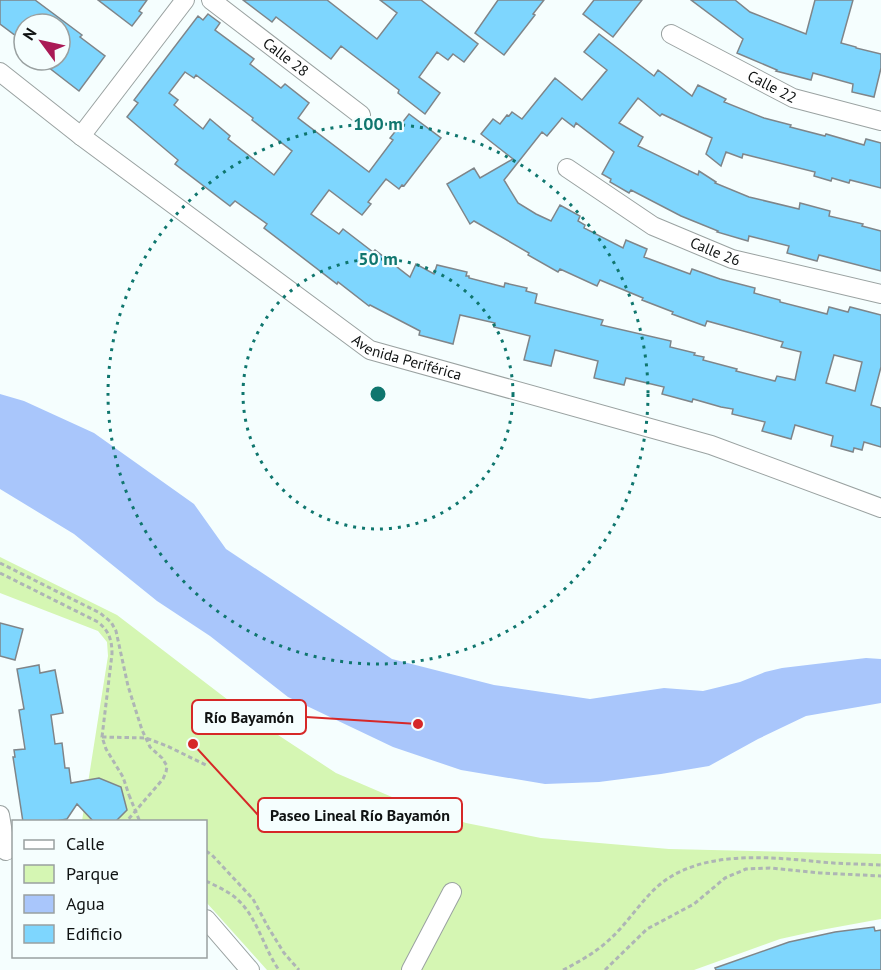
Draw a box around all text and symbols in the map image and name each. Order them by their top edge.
north arrow [12,12,72,72]
text: N [18,24,41,44]
street label: Calle 28 [259,33,313,80]
street label: Calle 22 [744,66,800,107]
text: 100 m [353,112,403,135]
street label: Calle 26 [687,233,742,270]
text: 50 m [358,247,398,270]
street label: Avenida Periférica [348,330,464,384]
centre of rings [368,384,388,404]
callout: Río Bayamón [192,700,306,734]
text: Río Bayamón [204,707,294,727]
callout: Paseo Lineal Río Bayamón [258,798,462,832]
text: Paseo Lineal Río Bayamón [270,805,450,825]
legend [12,820,207,958]
text: Calle [66,832,105,855]
text: Parque [66,862,119,885]
text: Agua [66,892,105,915]
text: Edificio [66,922,122,945]

